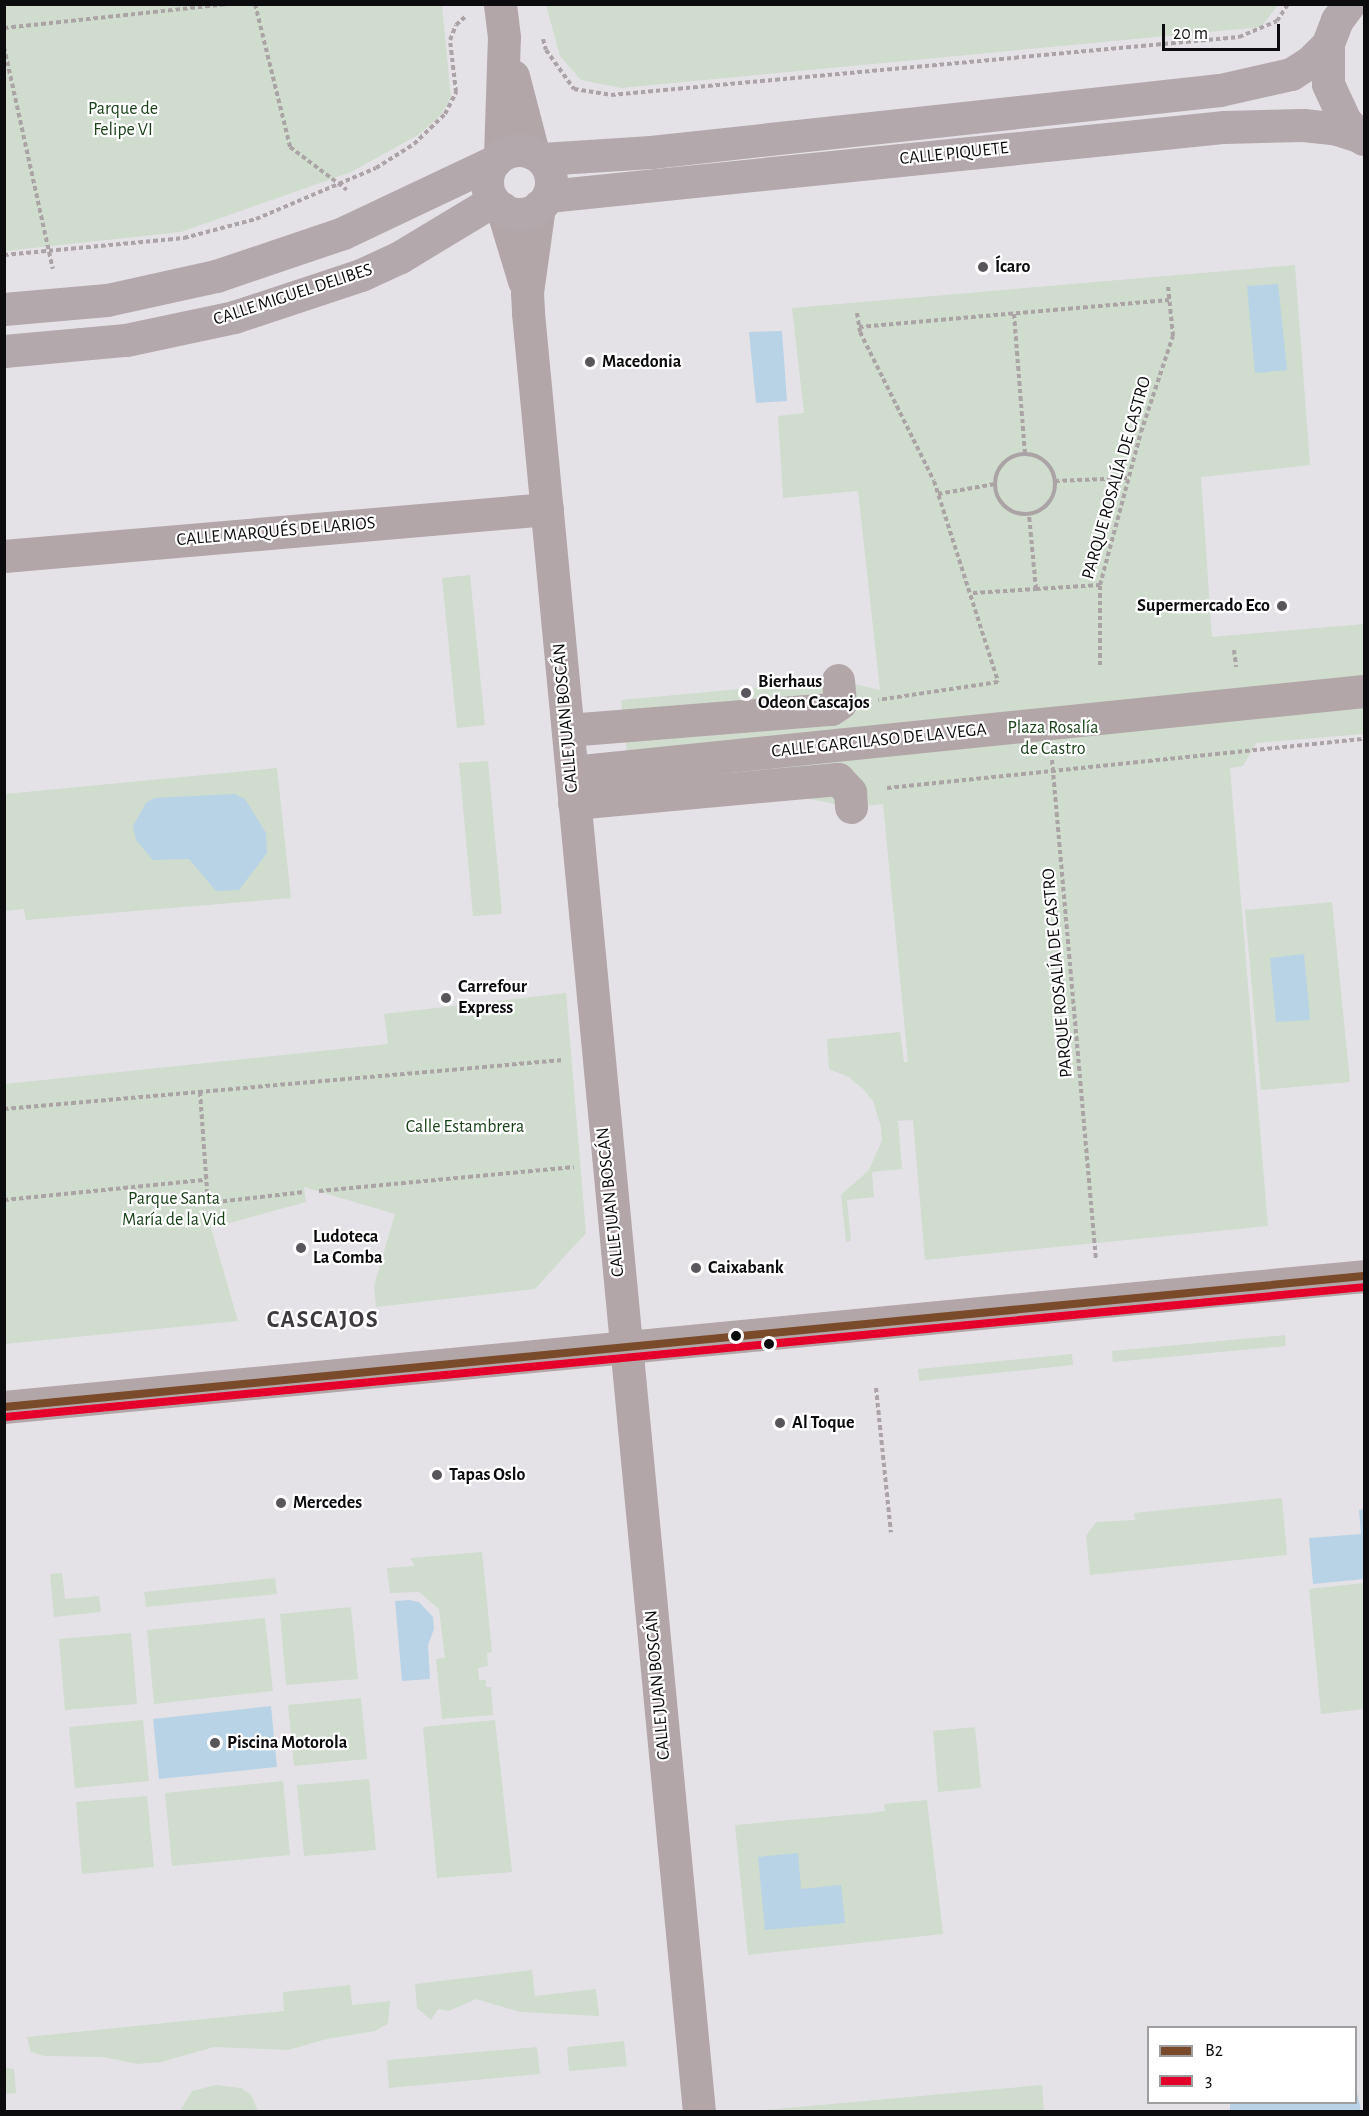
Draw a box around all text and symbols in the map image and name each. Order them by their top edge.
scale bar [1165,12,1284,50]
text: 20 m [1173,25,1208,43]
park label: Parque de Felipe VI [88,99,158,142]
street label: CALLE PIQUETE [899,138,1009,170]
place label: Ícaro [995,256,1030,278]
street label: CALLE MIGUEL DELIBES [211,259,375,331]
marker: Ícaro [976,260,990,274]
place label: Macedonia [602,351,681,373]
marker: Macedonia [583,355,597,369]
street label: PARQUE ROSALÍA DE CASTRO [1078,374,1156,582]
street label: CALLE MARQUÉS DE LARIOS [176,513,376,551]
place label: Supermercado Eco [1137,595,1270,617]
marker: Supermercado Eco [1275,599,1289,613]
street label: CALLE JUAN BOSCÁN [549,642,583,794]
place label: Bierhaus Odeon Cascajos [758,672,870,714]
marker: Bierhaus Odeon Cascajos [739,686,753,700]
park label: Plaza Rosalía de Castro [1007,718,1099,760]
street label: CALLE GARCILASO DE LA VEGA [770,719,988,763]
street label: PARQUE ROSALÍA DE CASTRO [1038,867,1078,1079]
place label: Carrefour Express [458,977,527,1020]
marker: Carrefour Express [439,991,453,1005]
park label: Calle Estambrera [406,1116,524,1138]
street label: CALLE JUAN BOSCÁN [592,1126,630,1278]
park label: Parque Santa María de la Vid [122,1189,226,1232]
place label: Ludoteca La Comba [313,1227,383,1270]
marker: Ludoteca La Comba [294,1241,308,1255]
place label: Caixabank [708,1257,784,1279]
marker: Caixabank [689,1261,703,1275]
district label: CASCAJOS [267,1307,379,1335]
unlabelled marker [730,1330,742,1342]
unlabelled marker [763,1338,775,1350]
place label: Al Toque [792,1412,854,1434]
marker: Al Toque [773,1416,787,1430]
place label: Tapas Oslo [449,1464,525,1486]
marker: Tapas Oslo [430,1468,444,1482]
place label: Mercedes [293,1492,362,1514]
marker: Mercedes [274,1496,288,1510]
street label: CALLE JUAN BOSCÁN [641,1609,675,1761]
place label: Piscina Motorola [227,1732,347,1754]
marker: Piscina Motorola [208,1736,222,1750]
legend [1147,2026,1357,2104]
text: B2 [1205,2042,1223,2060]
text: 3 [1205,2072,1212,2090]

